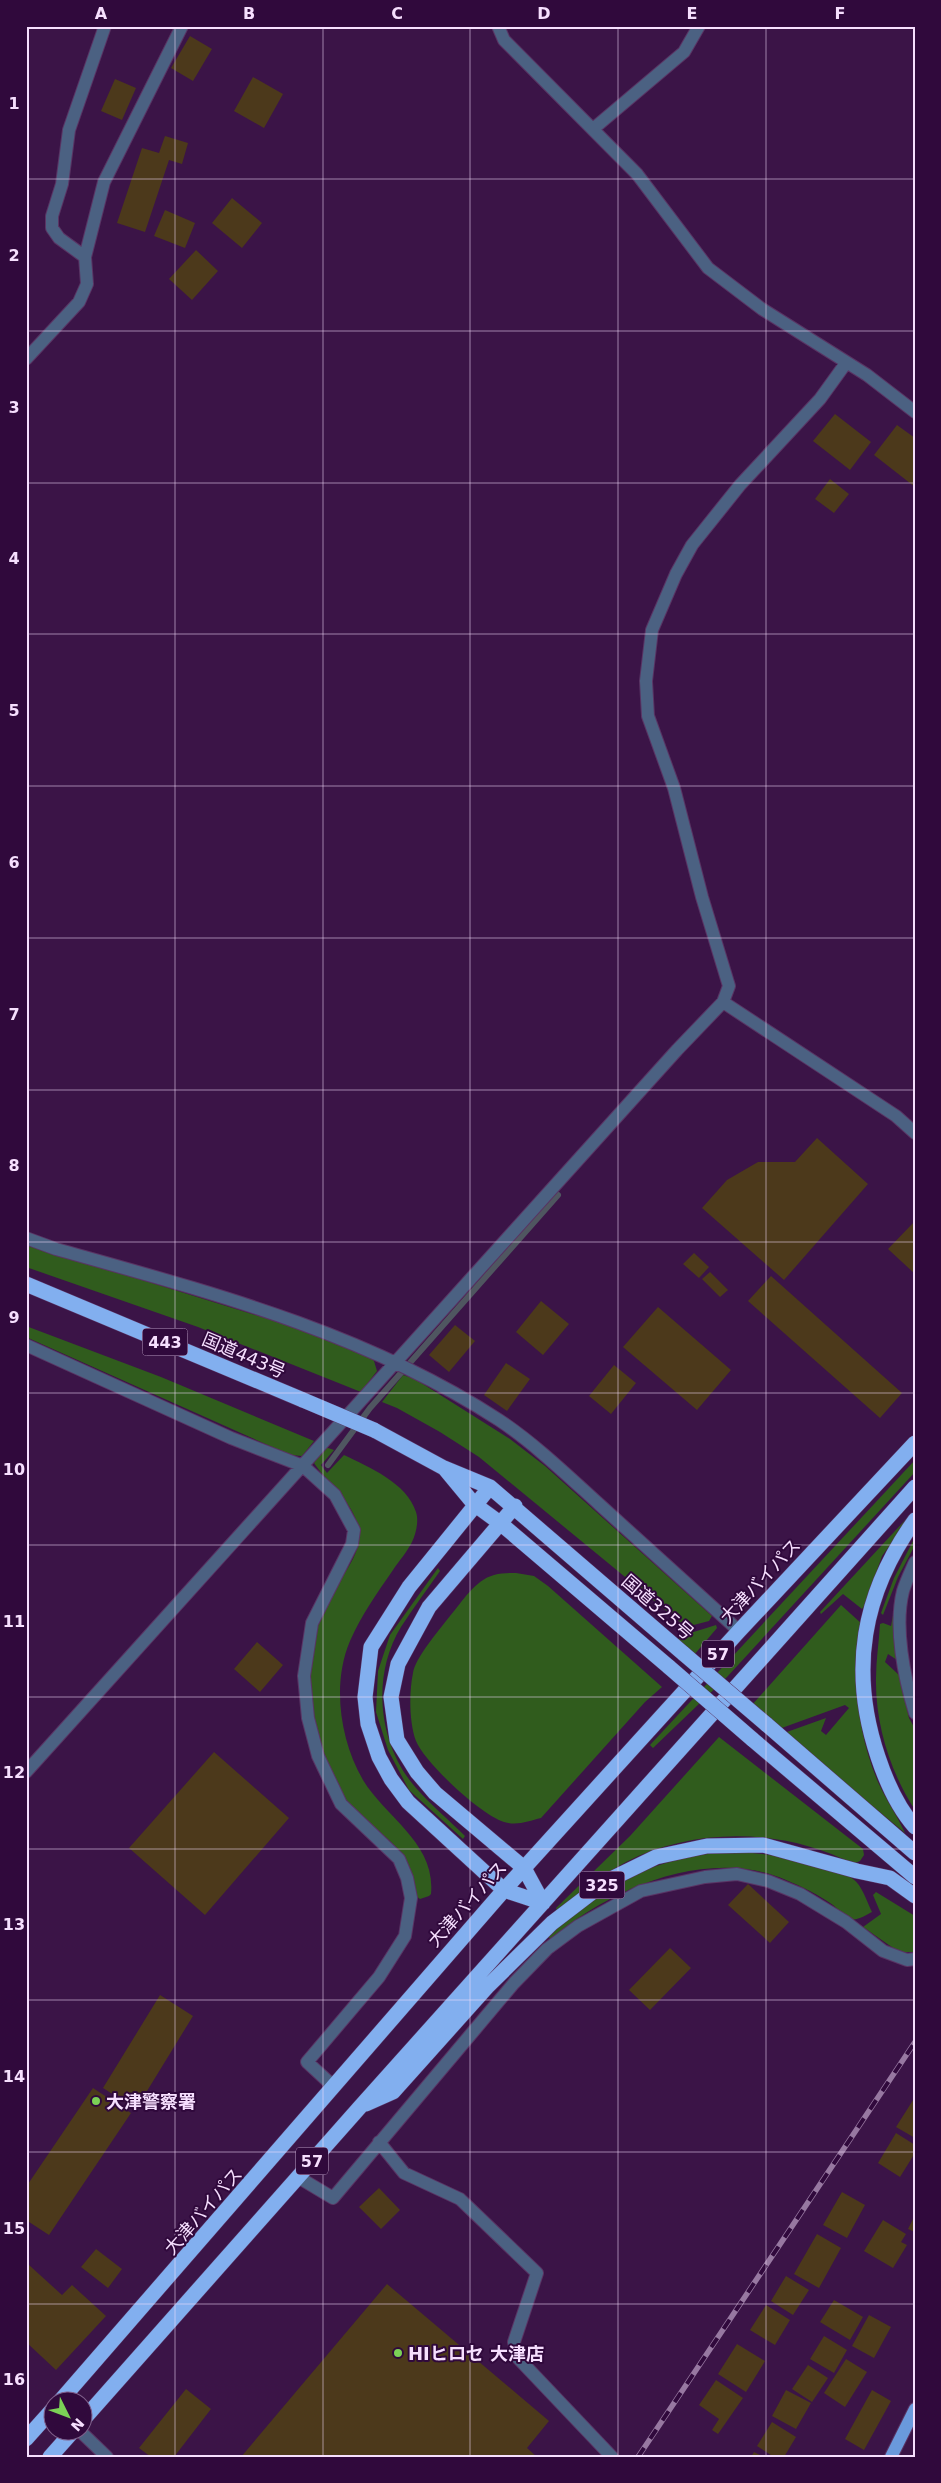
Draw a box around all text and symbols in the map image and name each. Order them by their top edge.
text: A [95,4,108,23]
text: B [243,4,255,23]
text: C [391,4,403,23]
text: D [537,4,551,23]
text: E [687,4,697,23]
text: F [835,4,845,23]
text: 1 [8,94,20,113]
text: 2 [8,246,20,265]
text: 3 [8,398,20,417]
text: 4 [8,549,20,568]
text: 5 [8,701,20,720]
text: 6 [8,853,20,872]
text: 7 [8,1005,20,1024]
text: 8 [8,1156,20,1175]
text: 9 [8,1308,20,1327]
road number: 443 [142,1328,188,1355]
street label: 国道443号 [199,1328,289,1382]
text: 10 [3,1460,25,1479]
street label: 大津バイパス [716,1534,804,1628]
street label: 国道325号 [618,1570,698,1644]
text: 11 [3,1612,25,1631]
road number: 57 [702,1640,734,1668]
text: 12 [3,1763,25,1782]
street label: 大津バイパス [423,1857,511,1951]
road number: 325 [580,1872,624,1898]
text: 13 [3,1915,25,1934]
text: 14 [3,2067,25,2086]
place label: 大津警察署 [106,2091,196,2112]
marker: 大津警察署 [90,2095,102,2107]
road number: 57 [296,2148,328,2174]
street label: 大津バイパス [160,2163,246,2259]
text: 15 [3,2219,25,2238]
place label: HIヒロセ 大津店 [408,2343,544,2364]
marker: HIヒロセ 大津店 [392,2347,404,2359]
text: 16 [3,2370,25,2389]
north arrow [42,2390,92,2440]
text: N [68,2415,88,2434]

